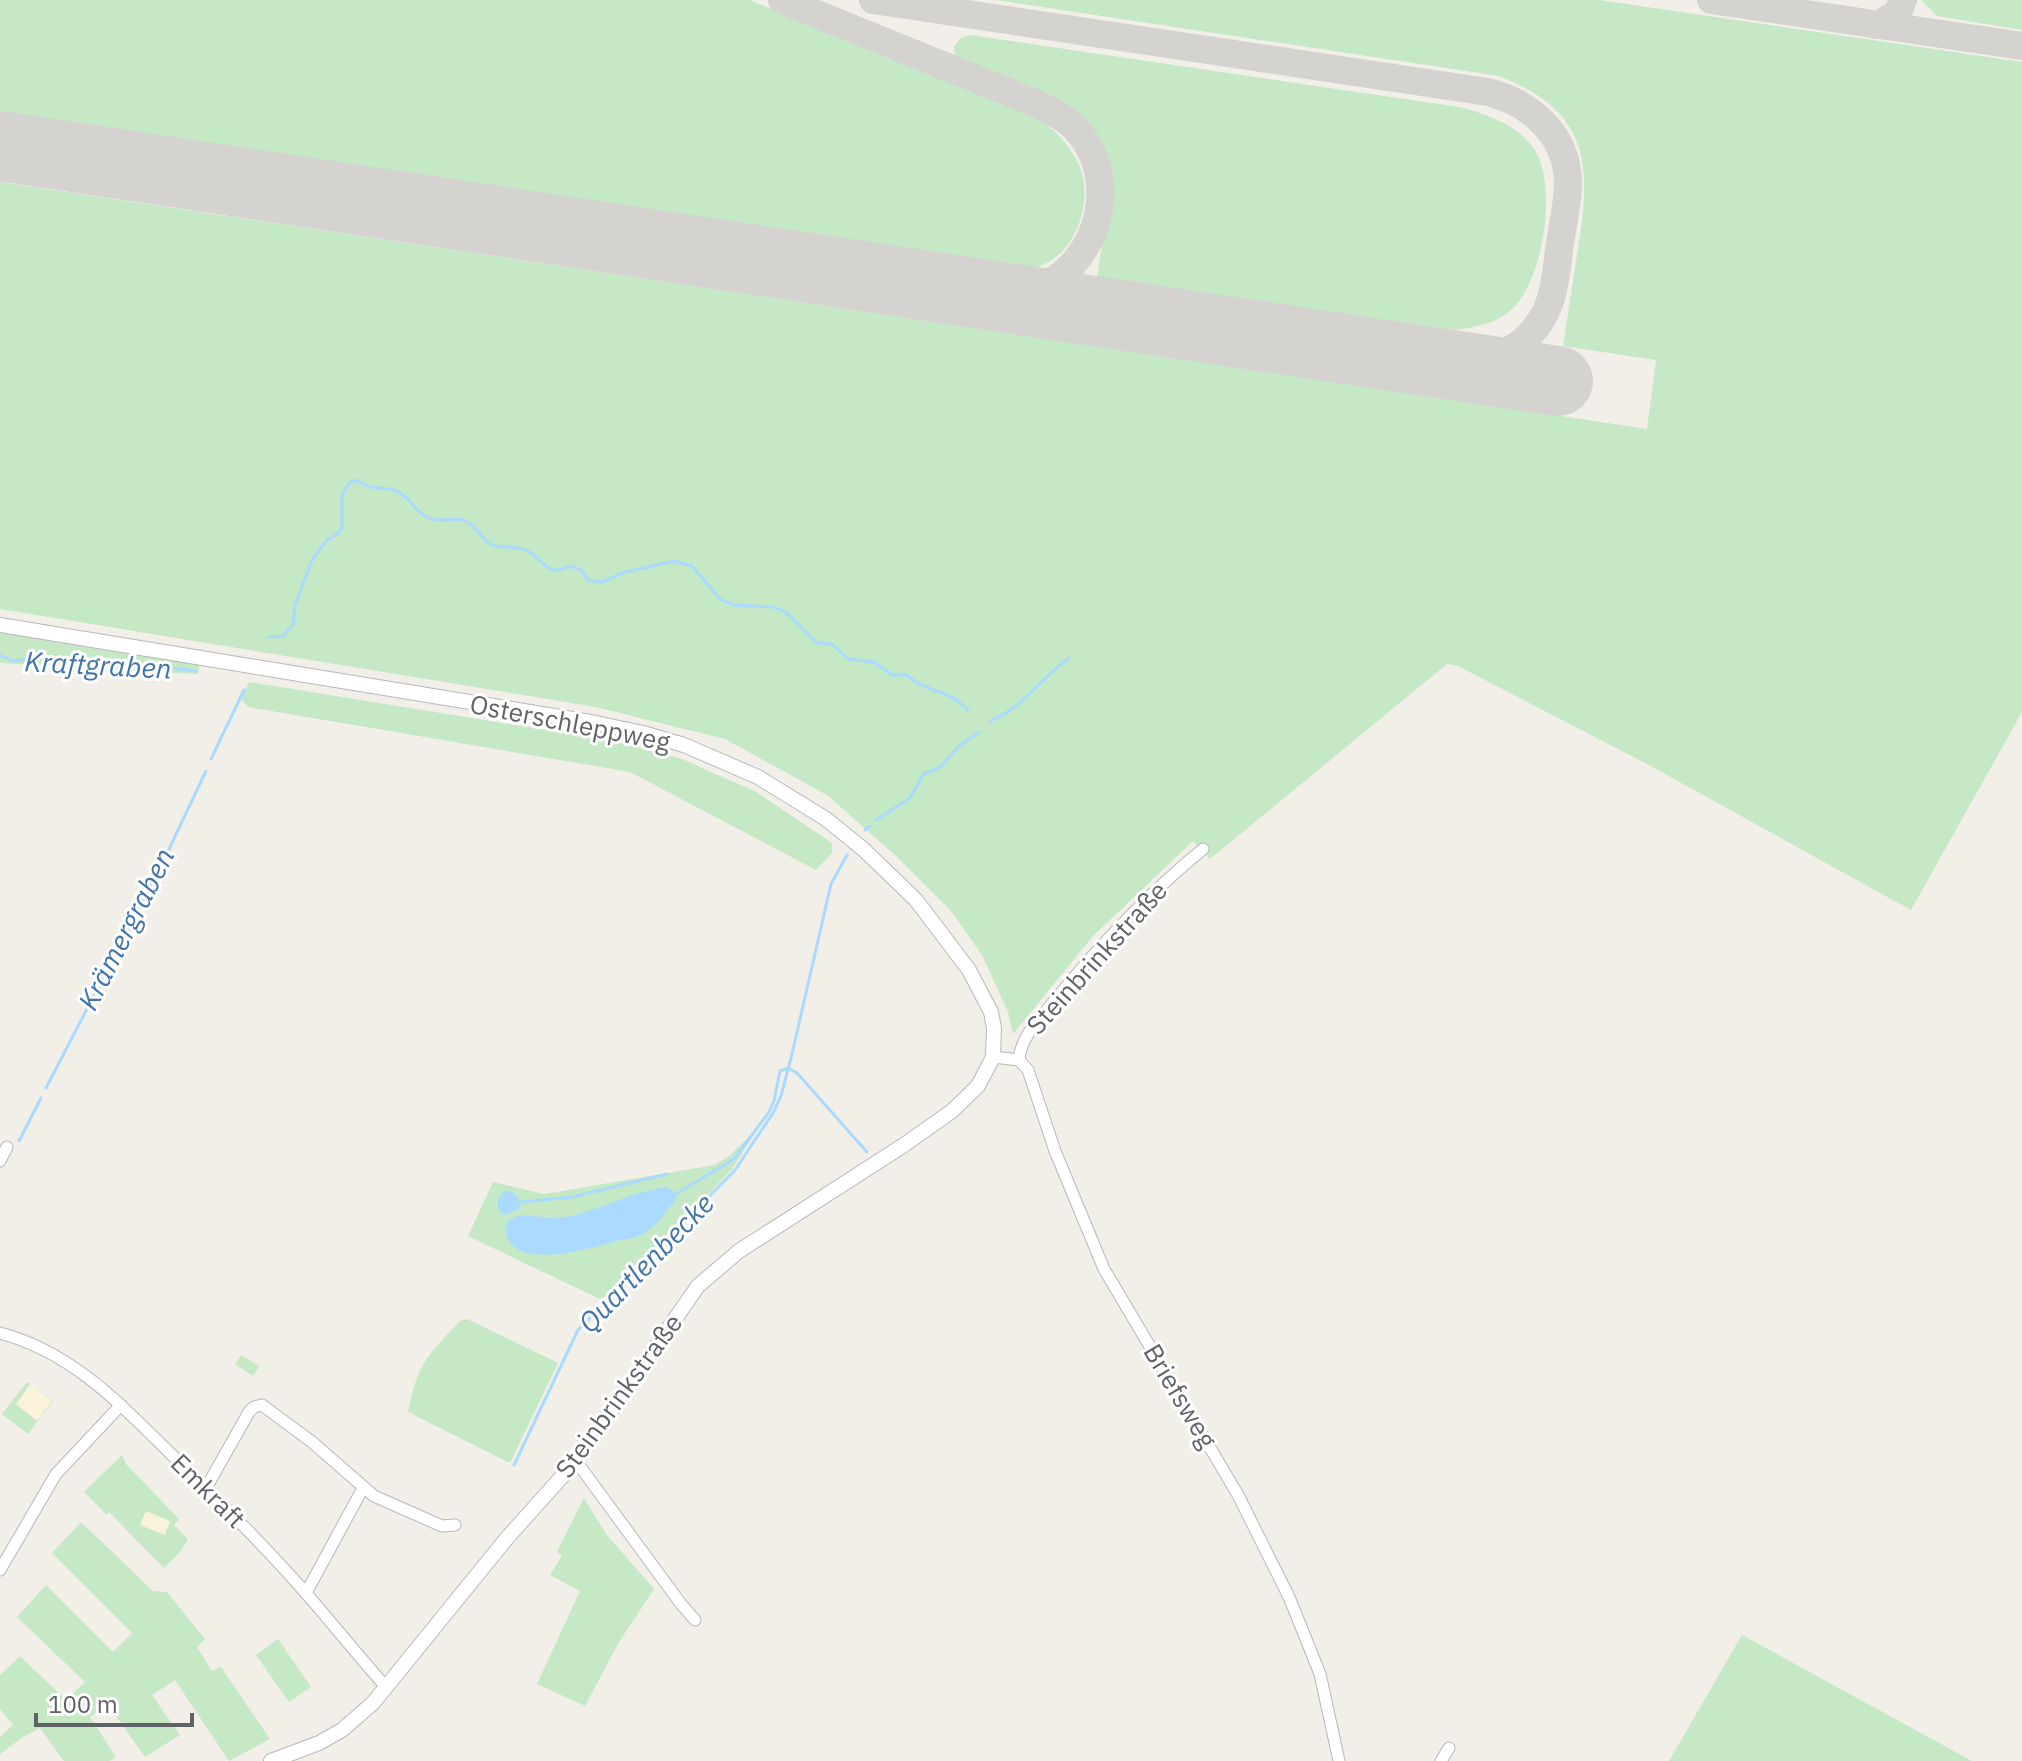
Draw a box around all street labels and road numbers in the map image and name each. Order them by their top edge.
street label: Osterschleppweg [467,686,674,758]
street label: Steinbrinkstraße [1018,874,1174,1041]
street label: Steinbrinkstraße [547,1307,689,1484]
street label: Briefsweg [1136,1337,1225,1454]
street label: Emkraft [164,1446,253,1535]

